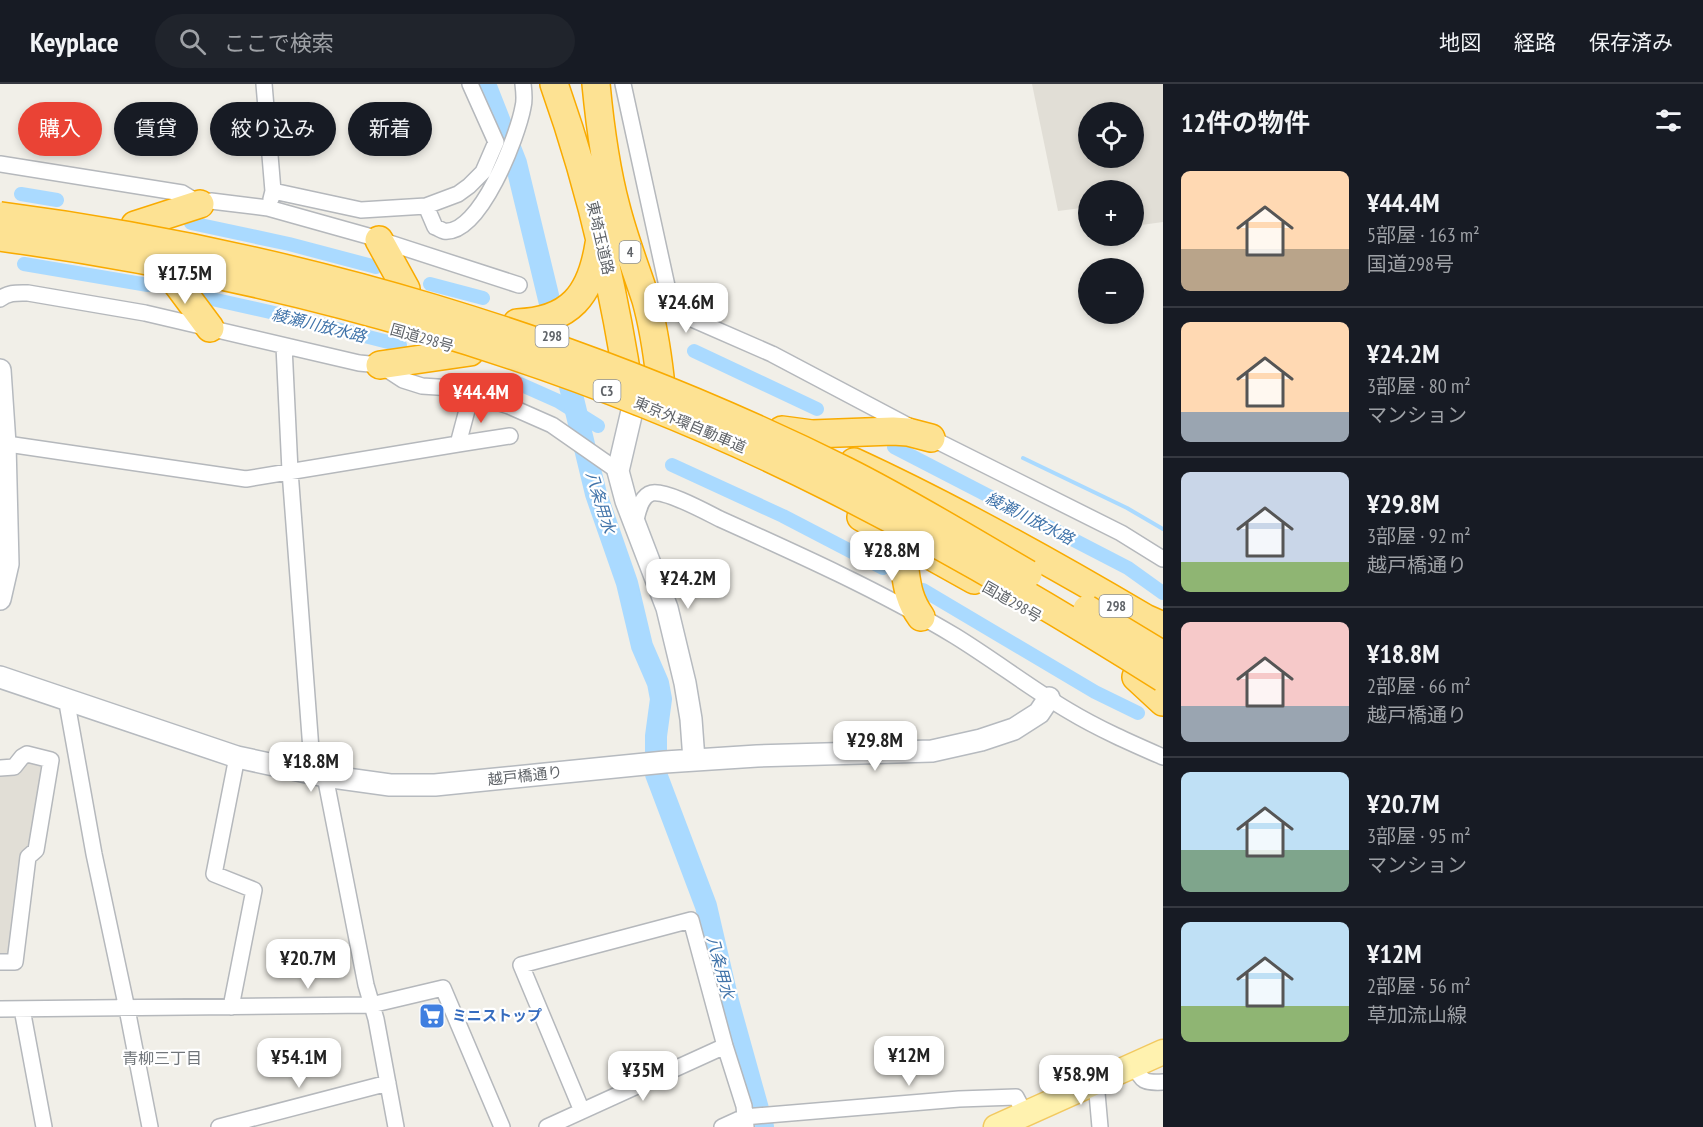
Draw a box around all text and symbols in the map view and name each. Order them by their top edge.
search box [155,14,575,68]
text: Keyplace [30,23,119,60]
icon: search [176,25,209,58]
text: ここで検索 [224,29,334,57]
text: 地図 [1439,29,1481,56]
text: 経路 [1514,29,1556,56]
text: 保存済み [1589,29,1673,56]
chip: 購入 [18,102,102,156]
chip: 賃貸 [114,102,198,156]
chip: 絞り込み [210,102,336,156]
chip: 新着 [348,102,432,156]
map controls [1078,102,1144,324]
button: locate [1078,102,1144,168]
icon: filters [1652,104,1685,137]
text: 12件の物件 [1181,106,1310,139]
button: + [1078,180,1144,246]
text: ¥44.4M [1367,186,1440,219]
icon: home [1229,195,1301,267]
street label: 東埼玉道路 [583,199,618,277]
text: 5部屋 · 163 m² [1367,222,1480,248]
road number: 4 [620,241,640,263]
text: 国道298号 [1367,251,1454,277]
pin: ¥17.5M [136,254,234,305]
button: − [1078,258,1144,324]
text: ¥17.5M [158,260,212,286]
pin: ¥24.6M [637,283,735,334]
text: ¥24.6M [658,289,714,315]
water label: 綾瀬川放水路 [270,304,370,347]
street label: 国道298号 [388,319,456,356]
road number: 298 [536,325,568,347]
text: ¥24.2M [1367,337,1440,370]
icon: home [1229,346,1301,418]
pin: ¥44.4M [432,373,530,424]
text: 3部屋 · 80 m² [1367,373,1471,399]
text: ¥44.4M [453,379,509,405]
road number: C3 [594,380,620,402]
street label: 東京外環自動車道 [631,392,749,457]
text: マンション [1367,402,1467,428]
water label: 八条用水 [582,468,621,537]
water label: 綾瀬川放水路 [983,487,1079,550]
text: ¥29.8M [1367,487,1440,520]
icon: home [1229,496,1301,568]
text: 3部屋 · 92 m² [1367,523,1471,549]
pin: ¥28.8M [843,531,941,582]
text: ¥28.8M [864,537,920,563]
text: 越戸橋通り [1367,552,1467,578]
pin: ¥24.2M [639,559,737,610]
text: ¥24.2M [660,565,716,591]
street label: 国道298号 [979,577,1045,626]
road number: 298 [1100,595,1132,617]
text: ¥18.8M [1367,637,1440,670]
icon: home [1229,646,1301,718]
text: 2部屋 · 66 m² [1367,673,1471,699]
text: 越戸橋通り [1367,702,1467,728]
pin: ¥29.8M [826,721,924,772]
text: ¥29.8M [847,727,903,753]
pin: ¥18.8M [262,742,360,793]
text: ¥18.8M [283,748,339,774]
street label: 越戸橋通り [486,762,563,789]
text: ¥20.7M [1367,787,1440,820]
icon: home [1229,796,1301,868]
text: 3部屋 · 95 m² [1367,823,1471,849]
text: マンション [1367,852,1467,878]
water label: 八条用水 [703,933,739,1002]
text: ¥12M [1367,937,1422,970]
pin: ¥20.7M [259,939,357,990]
text: ¥20.7M [280,945,336,971]
icon: home [1229,946,1301,1018]
text: 2部屋 · 56 m² [1367,973,1471,999]
supermarket icon: ミニストップ [417,1001,447,1031]
text: 草加流山線 [1367,1002,1467,1028]
place label: ミニストップ [452,1006,542,1025]
pin: ¥12M [873,1036,945,1087]
pin: ¥54.1M [250,1038,348,1089]
text: ¥12M [888,1042,930,1068]
text: ¥54.1M [271,1044,327,1070]
district label: 青柳三丁目 [122,1048,202,1068]
pin: ¥35M [607,1051,679,1102]
pin: ¥58.9M [1032,1055,1130,1106]
text: ¥35M [622,1057,664,1083]
text: ¥58.9M [1053,1061,1109,1087]

